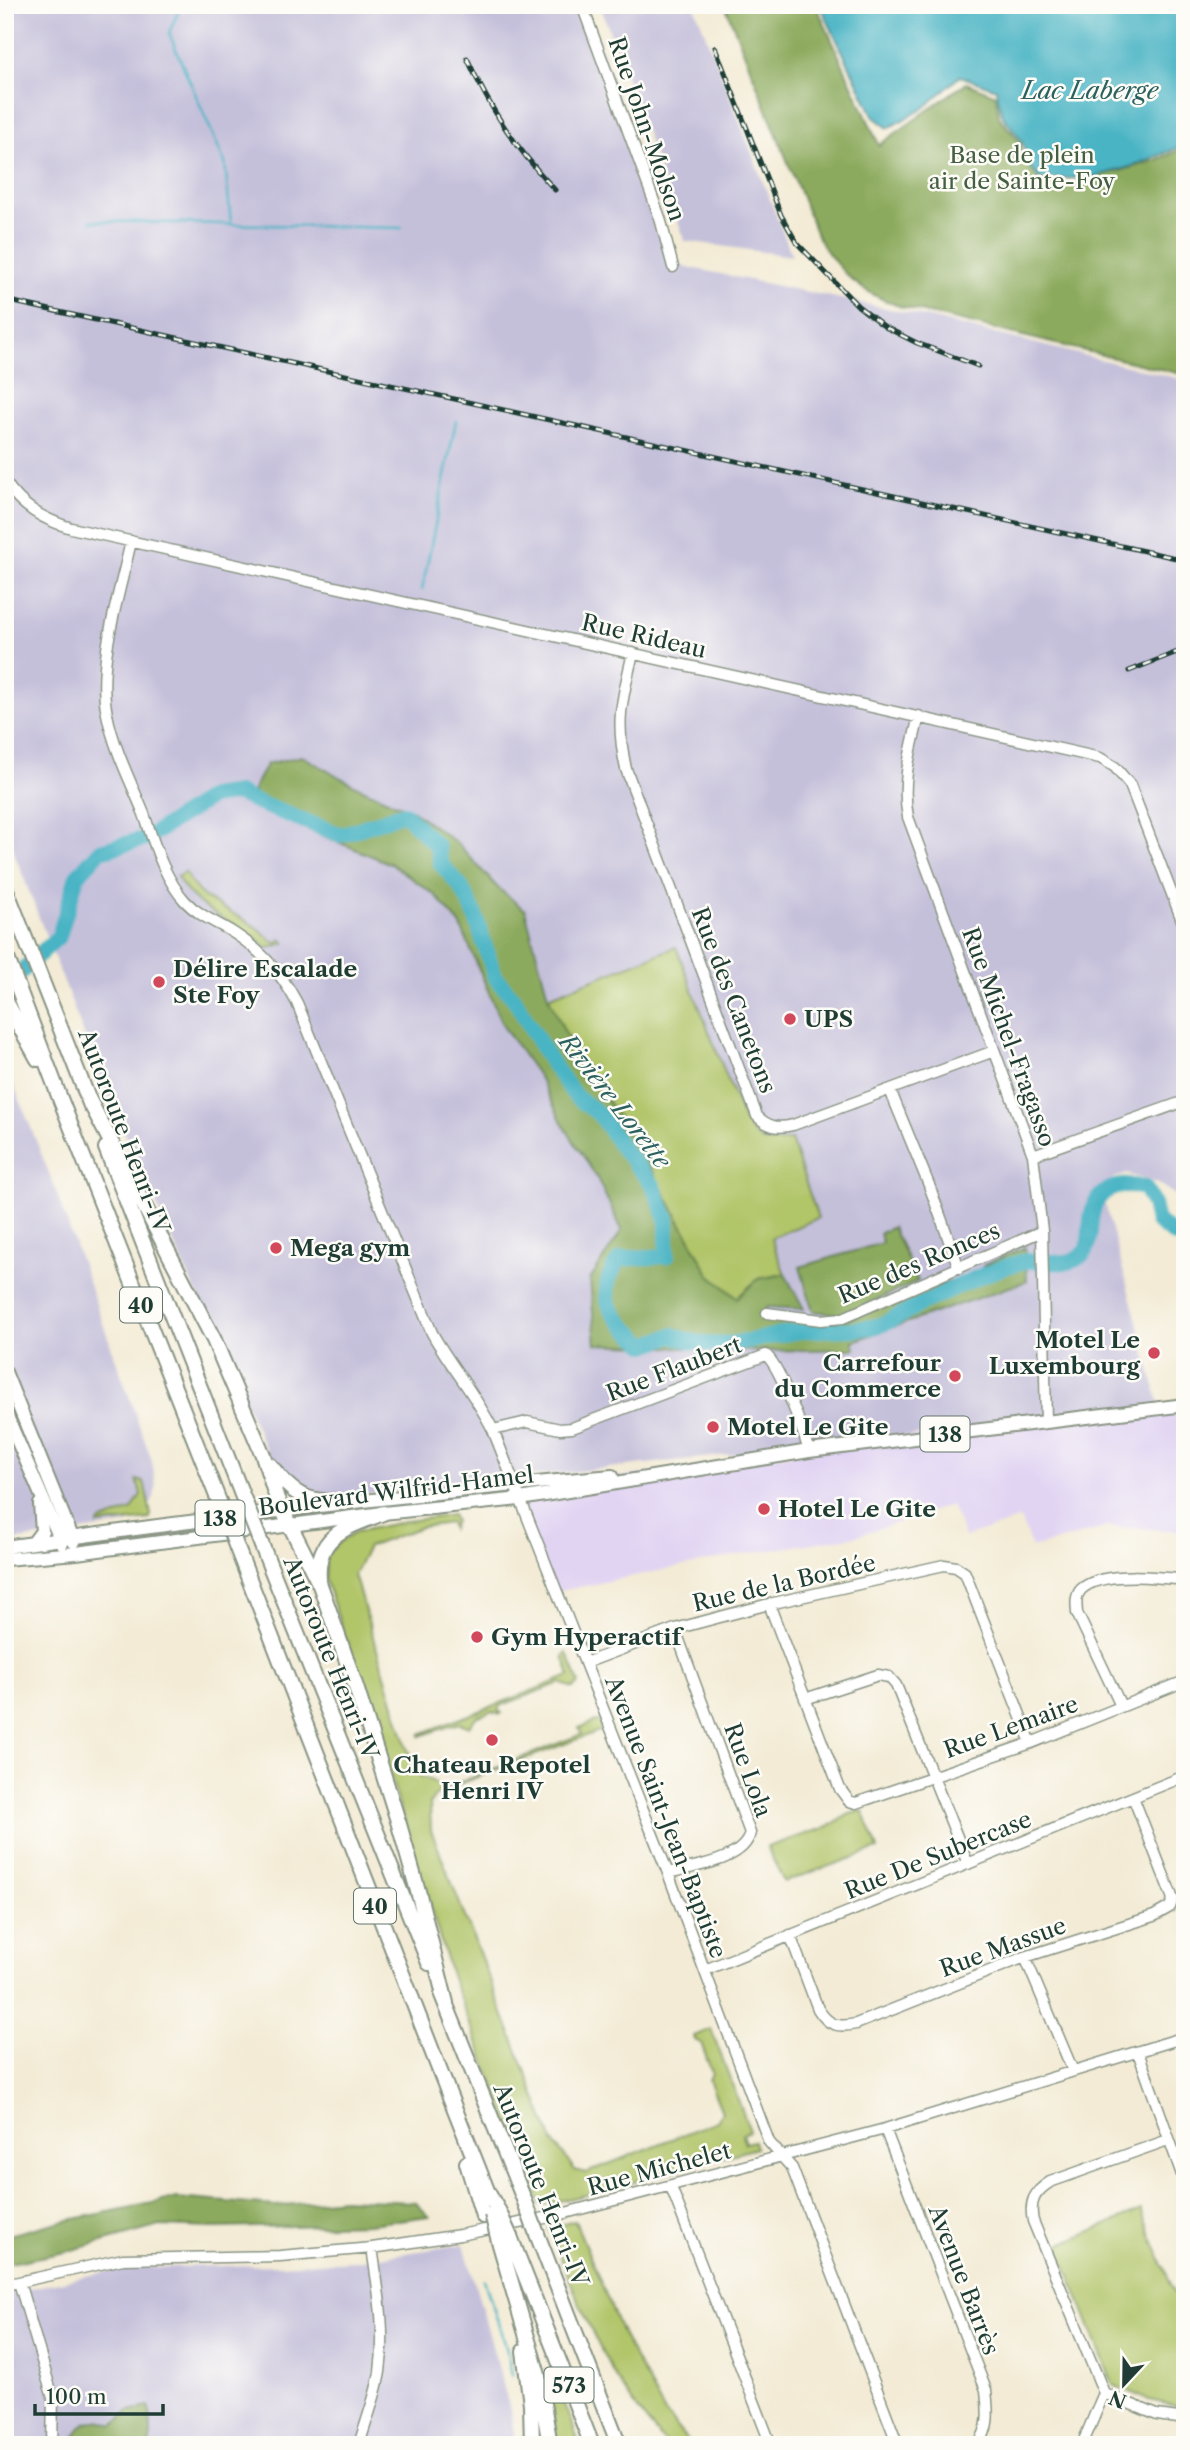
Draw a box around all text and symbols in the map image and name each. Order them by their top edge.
street label: Rue John-Molson [602,33,692,225]
water label: Lac Laberge [1020,76,1160,105]
park label: Base de plein air de Sainte-Foy [929,141,1115,195]
street label: Rue Rideau [579,608,709,664]
street label: Rue des Canetons [686,903,782,1097]
street label: Rue Michel-Fragasso [956,923,1062,1151]
place label: Délire Escalade Ste Foy [173,955,358,1009]
marker: Délire Escalade Ste Foy [151,974,167,990]
place label: UPS [804,1005,853,1033]
marker: UPS [782,1011,798,1027]
street label: Autoroute Henri-IV [72,1024,176,1238]
water label: Rivière Lorette [552,1026,678,1175]
street label: Rue des Ronces [834,1216,1004,1310]
place label: Mega gym [290,1234,410,1262]
marker: Mega gym [268,1240,284,1256]
road number: 40 [120,1288,162,1322]
place label: Motel Le Luxembourg [989,1326,1141,1380]
street label: Rue Flaubert [602,1330,746,1408]
marker: Motel Le Luxembourg [1146,1345,1162,1361]
place label: Carrefour du Commerce [775,1349,942,1403]
marker: Carrefour du Commerce [947,1368,963,1384]
place label: Motel Le Gite [727,1413,889,1441]
road number: 138 [920,1416,970,1452]
marker: Motel Le Gite [705,1419,721,1435]
street label: Boulevard Wilfrid-Hamel [257,1460,535,1522]
place label: Hotel Le Gite [778,1495,936,1523]
road number: 138 [196,1500,244,1536]
marker: Hotel Le Gite [756,1501,772,1517]
street label: Rue de la Bordée [690,1548,878,1618]
street label: Autoroute Henri-IV [277,1551,385,1765]
place label: Gym Hyperactif [491,1623,684,1651]
marker: Gym Hyperactif [469,1629,485,1645]
street label: Avenue Saint-Jean-Baptiste [599,1671,733,1962]
street label: Rue Lemaire [940,1690,1082,1764]
street label: Rue Lola [718,1719,778,1822]
marker: Chateau Repotel Henri IV [484,1732,500,1748]
place label: Chateau Repotel Henri IV [393,1751,591,1805]
street label: Rue De Subercase [841,1805,1035,1905]
road number: 40 [354,1888,396,1924]
street label: Rue Massue [936,1911,1070,1983]
street label: Autoroute Henri-IV [487,2078,595,2292]
street label: Rue Michelet [584,2136,734,2202]
street label: Avenue Barrès [922,2200,1005,2359]
north arrow [1088,2348,1158,2418]
road number: 573 [544,2368,594,2402]
scale bar [35,2373,163,2417]
text: 100 m [46,2384,107,2409]
text: N [1106,2386,1130,2413]

